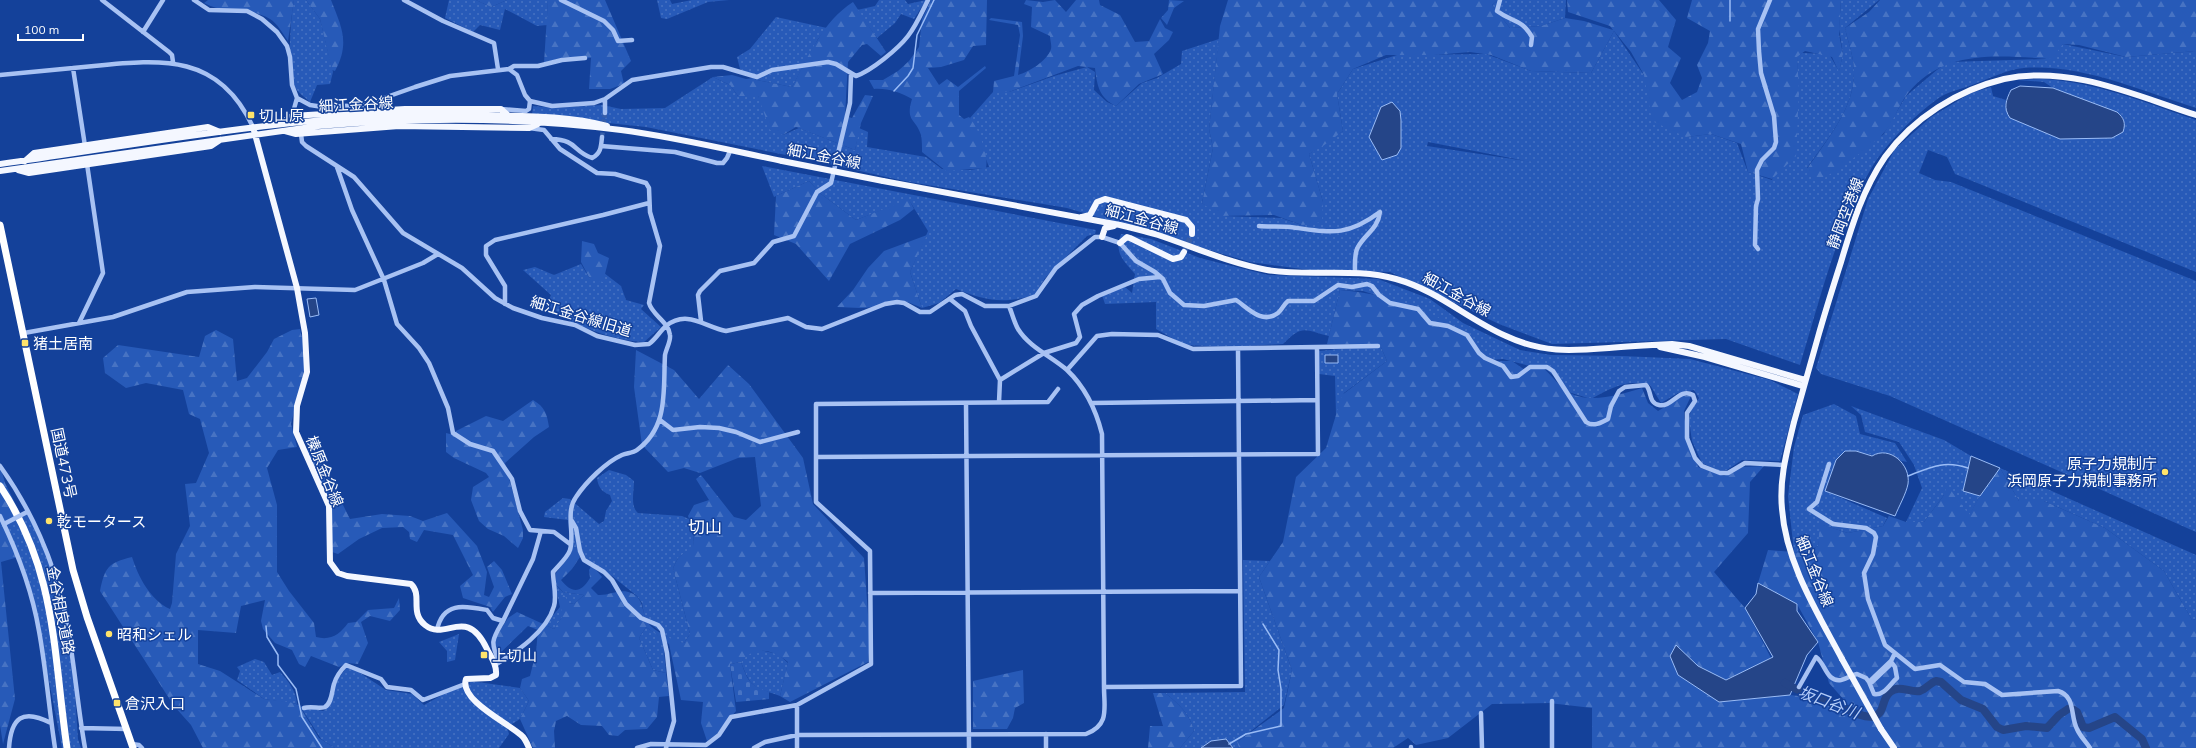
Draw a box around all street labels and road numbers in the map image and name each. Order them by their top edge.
street label: 細江金谷線 [318,93,394,115]
street label: 細江金谷線 [785,140,863,172]
street label: 静岡空港線 [1823,175,1867,251]
street label: 細江金谷線 [1103,200,1181,238]
street label: 細江金谷線 [1420,268,1494,320]
street label: 細江金谷線旧道 [528,292,634,340]
street label: 国道473号 [47,426,81,500]
street label: 榛原金谷線 [302,433,348,509]
street label: 細江金谷線 [1792,533,1838,609]
street label: 金谷相良道路 [43,564,79,656]

